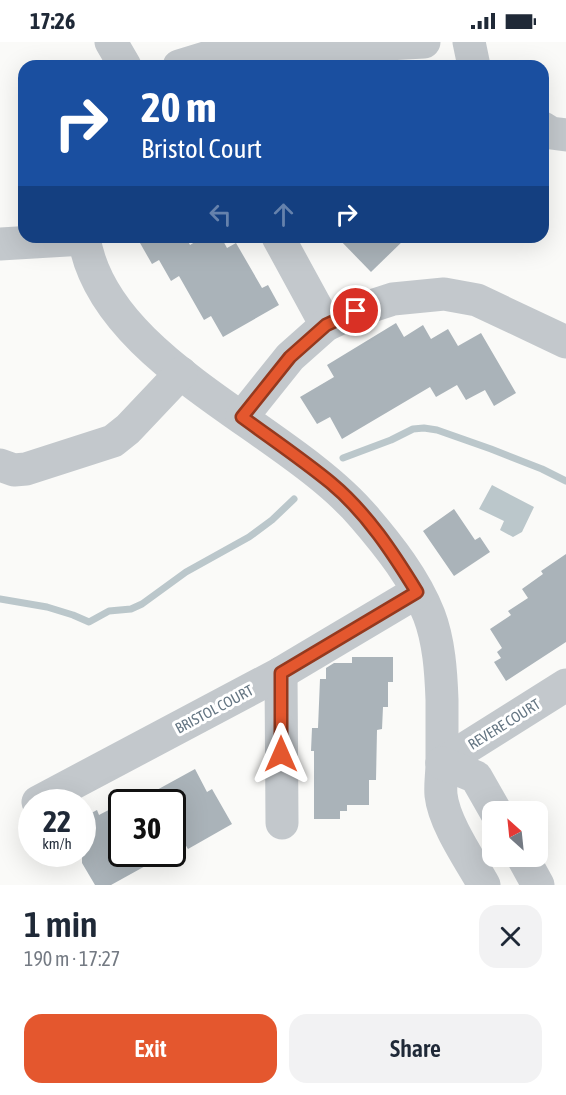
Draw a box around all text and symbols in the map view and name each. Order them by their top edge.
text: 17:26 [30,8,75,34]
text: 20 m [141,83,216,131]
icon: right [42,84,120,162]
text: Bristol Court [141,133,262,164]
icon: left [204,198,237,231]
icon: ahead [267,198,300,231]
icon: right [330,198,363,231]
pin [330,285,381,336]
icon: arrive [339,294,372,327]
street label: BRISTOL COURT [172,681,256,737]
street label: REVERE COURT [465,695,544,753]
position arrow [249,722,313,786]
speed limit sign: 30 [108,789,186,867]
north arrow [482,801,548,867]
map controls [482,801,548,867]
text: 22 [43,804,71,838]
text: km/h [42,835,72,852]
text: 1 min [24,903,98,945]
button: close [479,905,542,968]
text: 190 m · 17:27 [24,947,120,970]
button: Exit [24,1014,277,1083]
button: Share [289,1014,542,1083]

